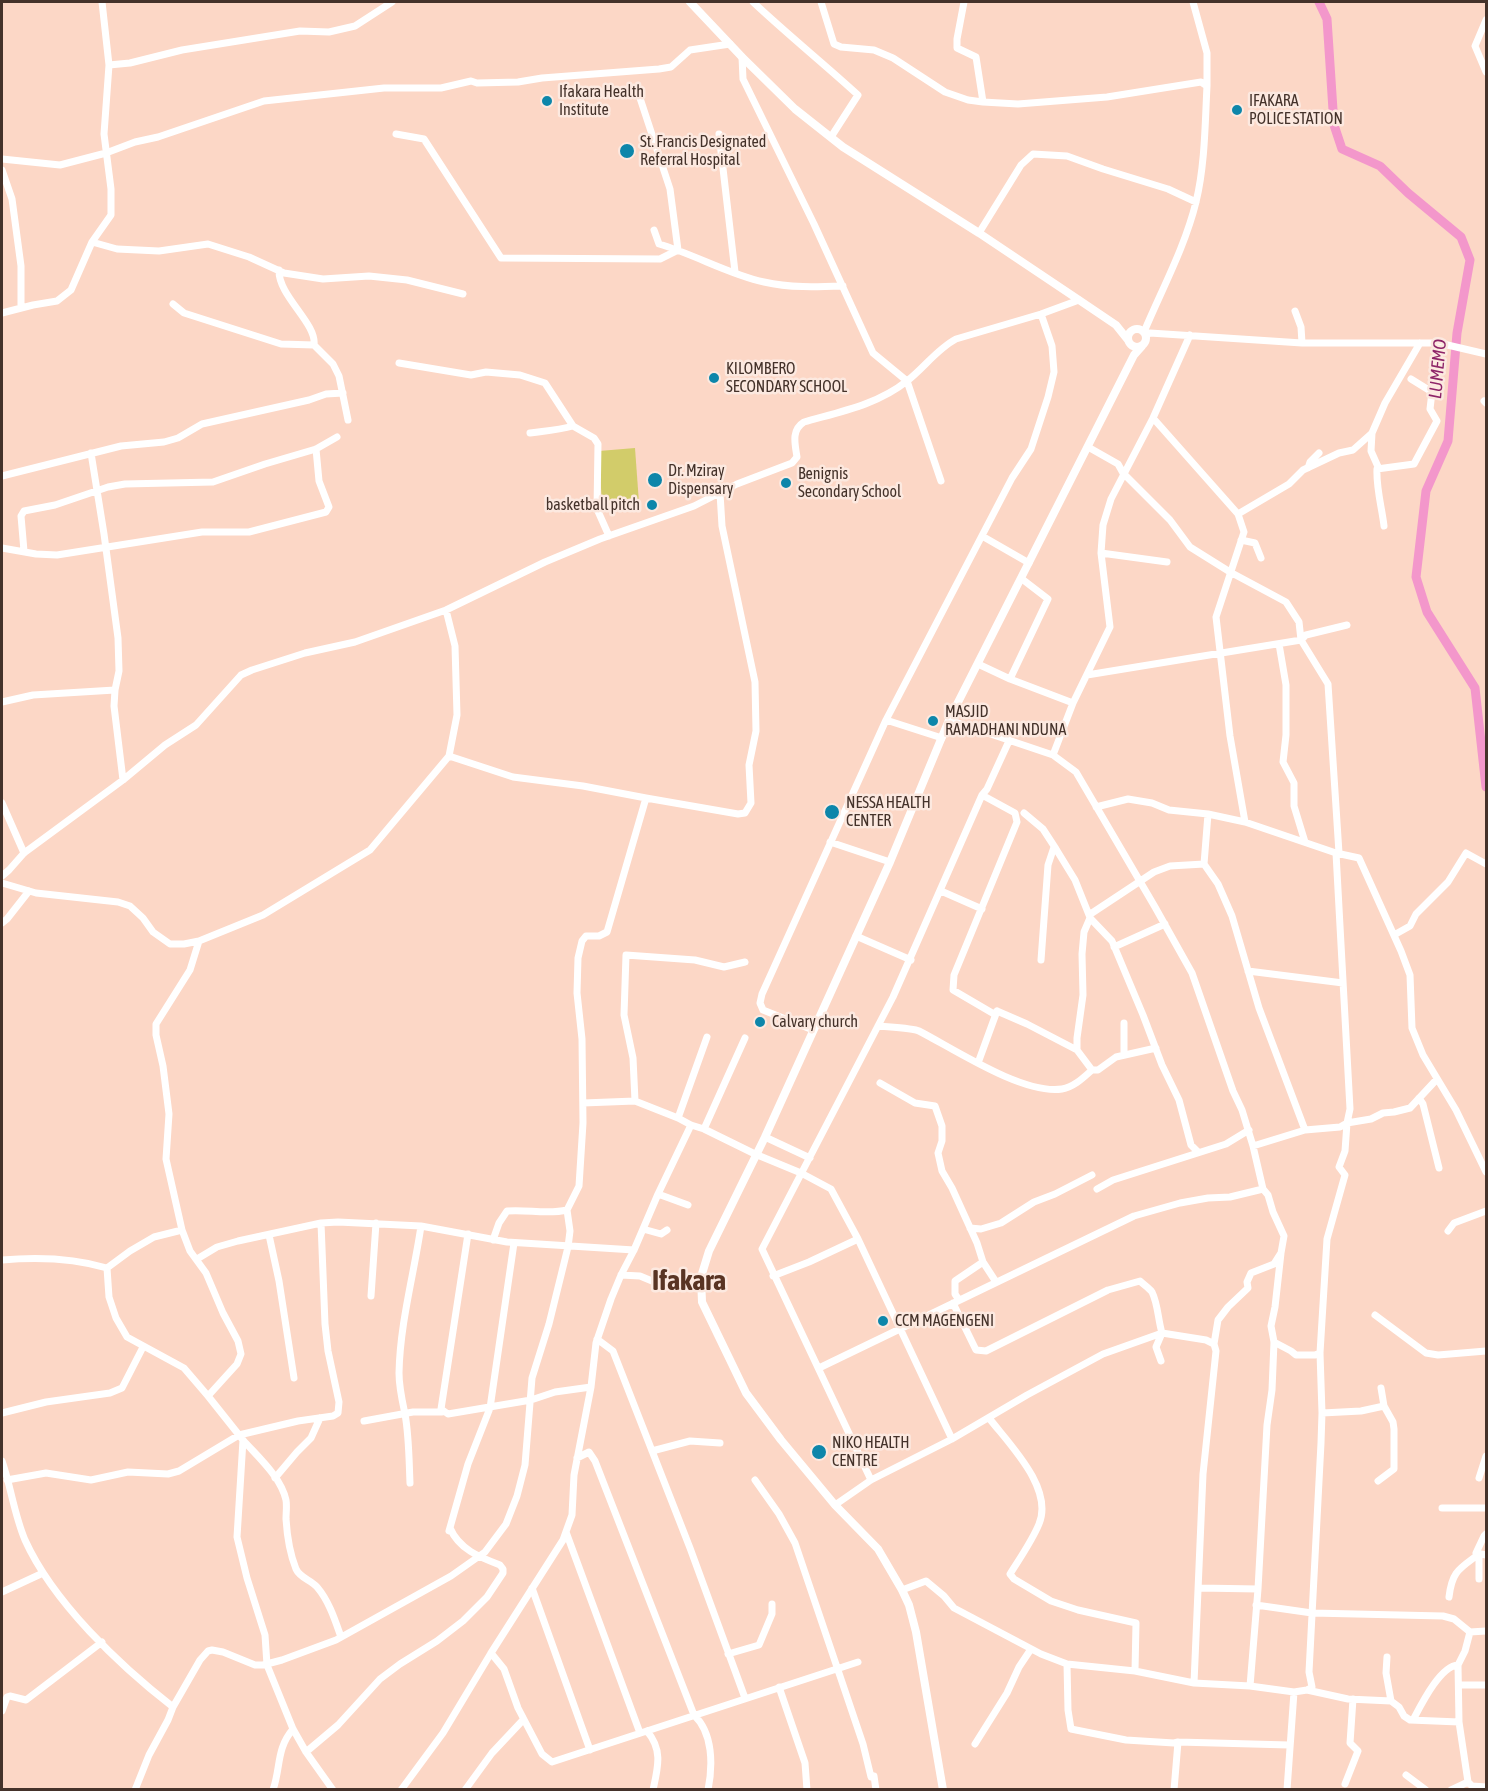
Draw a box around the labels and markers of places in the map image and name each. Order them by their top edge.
place label: Ifakara Health Institute [559,82,644,120]
place label: IFAKARA POLICE STATION [1249,91,1343,129]
marker: Ifakara Health Institute [540,94,554,108]
marker: IFAKARA POLICE STATION [1230,103,1244,117]
place label: St. Francis Designated Referral Hospital [640,132,766,170]
marker: St. Francis Designated Referral Hospital [618,142,636,160]
place label: KILOMBERO SECONDARY SCHOOL [726,359,847,397]
marker: KILOMBERO SECONDARY SCHOOL [707,371,721,385]
place label: Dr. Mziray Dispensary [668,461,733,499]
place label: Benignis Secondary School [798,464,901,502]
marker: Dr. Mziray Dispensary [646,471,664,489]
marker: Benignis Secondary School [779,476,793,490]
place label: basketball pitch [546,495,640,515]
marker: basketball pitch [645,498,659,512]
place label: MASJID RAMADHANI NDUNA [945,702,1066,740]
marker: MASJID RAMADHANI NDUNA [926,714,940,728]
place label: NESSA HEALTH CENTER [846,793,931,831]
marker: NESSA HEALTH CENTER [823,803,841,821]
place label: Calvary church [772,1012,858,1032]
marker: Calvary church [753,1015,767,1029]
place label: CCM MAGENGENI [895,1311,994,1331]
marker: CCM MAGENGENI [876,1314,890,1328]
place label: NIKO HEALTH CENTRE [832,1433,909,1471]
marker: NIKO HEALTH CENTRE [810,1443,828,1461]

